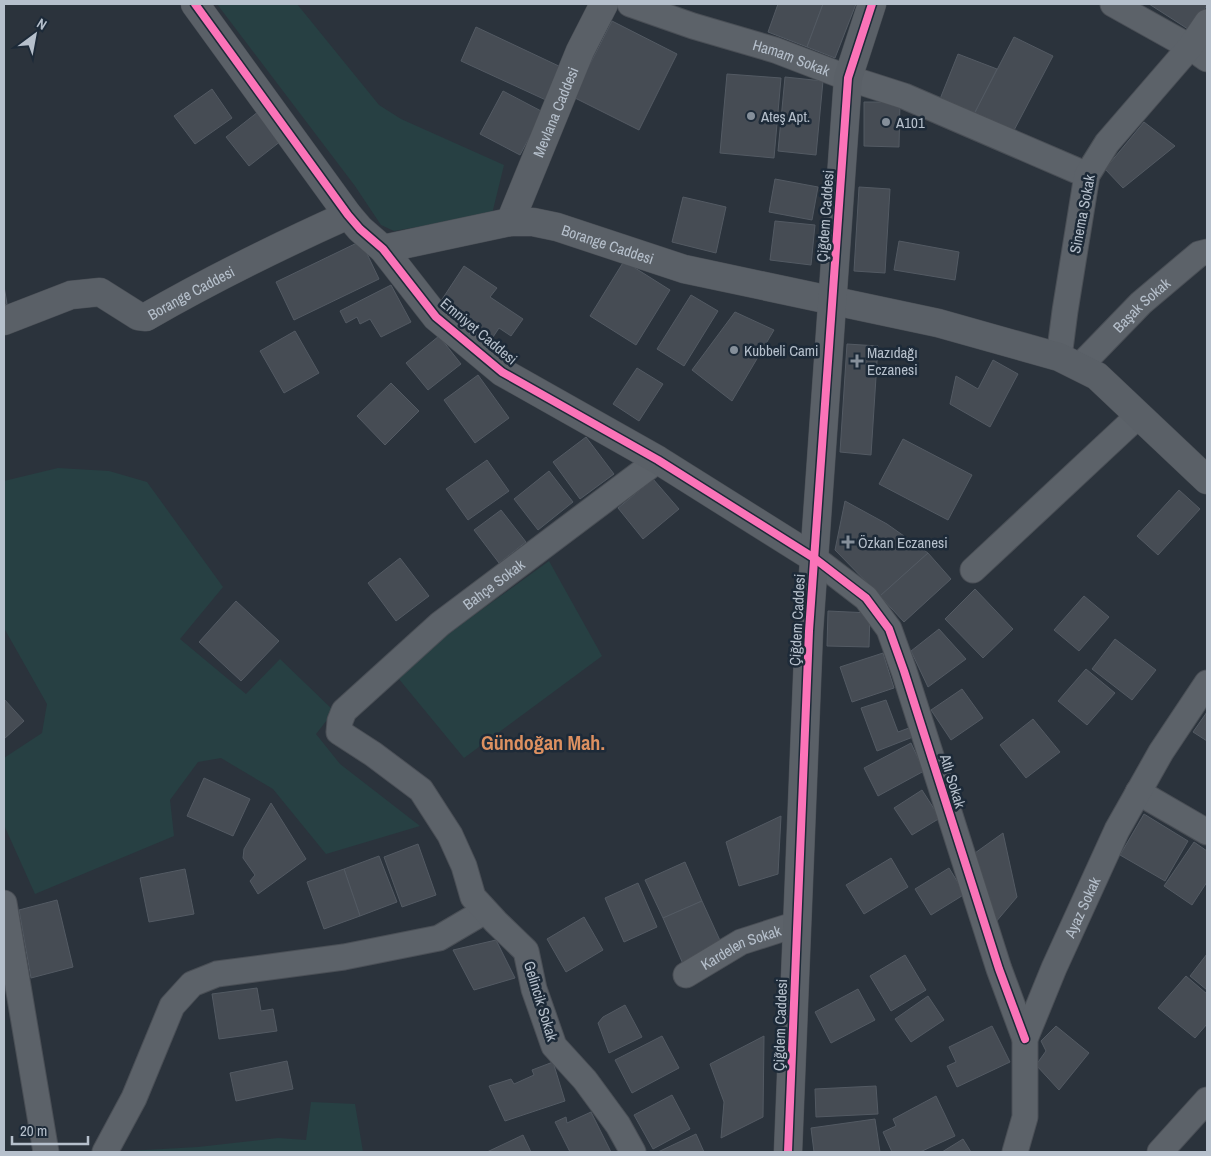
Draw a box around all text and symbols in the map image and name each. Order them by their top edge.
north arrow [10,10,60,60]
text: N [34,14,50,34]
street label: Hamam Sokak [750,34,834,81]
street label: Mevlana Caddesi [527,64,583,160]
place label: Ateş Apt. [760,106,810,127]
marker: Ateş Apt. [745,110,757,122]
place label: A101 [895,112,925,133]
marker: A101 [880,116,892,128]
street label: Çiğdem Caddesi [811,169,839,263]
street label: Sinema Sokak [1064,172,1100,255]
street label: Borange Caddesi [559,219,657,269]
street label: Borange Caddesi [143,261,238,325]
street label: Başak Sokak [1108,272,1175,337]
street label: Emniyet Caddesi [436,293,522,369]
place label: Kubbeli Cami [744,340,819,361]
place label: Mazıdağı Eczanesi [867,342,918,380]
marker: Kubbeli Cami [728,344,740,356]
marker: Mazıdağı Eczanesi [851,355,863,367]
place label: Özkan Eczanesi [858,532,948,553]
marker: Özkan Eczanesi [842,536,854,548]
street label: Bahçe Sokak [458,553,529,614]
street label: Çiğdem Caddesi [784,573,810,667]
district label: Gündoğan Mah. [481,729,605,756]
street label: Atlı Sokak [935,750,971,811]
street label: Ayaz Sokak [1058,873,1105,942]
street label: Kardelen Sokak [696,919,784,974]
street label: Gelincik Sokak [519,958,563,1044]
street label: Çiğdem Caddesi [768,979,792,1071]
scale bar [12,1114,89,1146]
text: 20 m [20,1120,47,1141]

